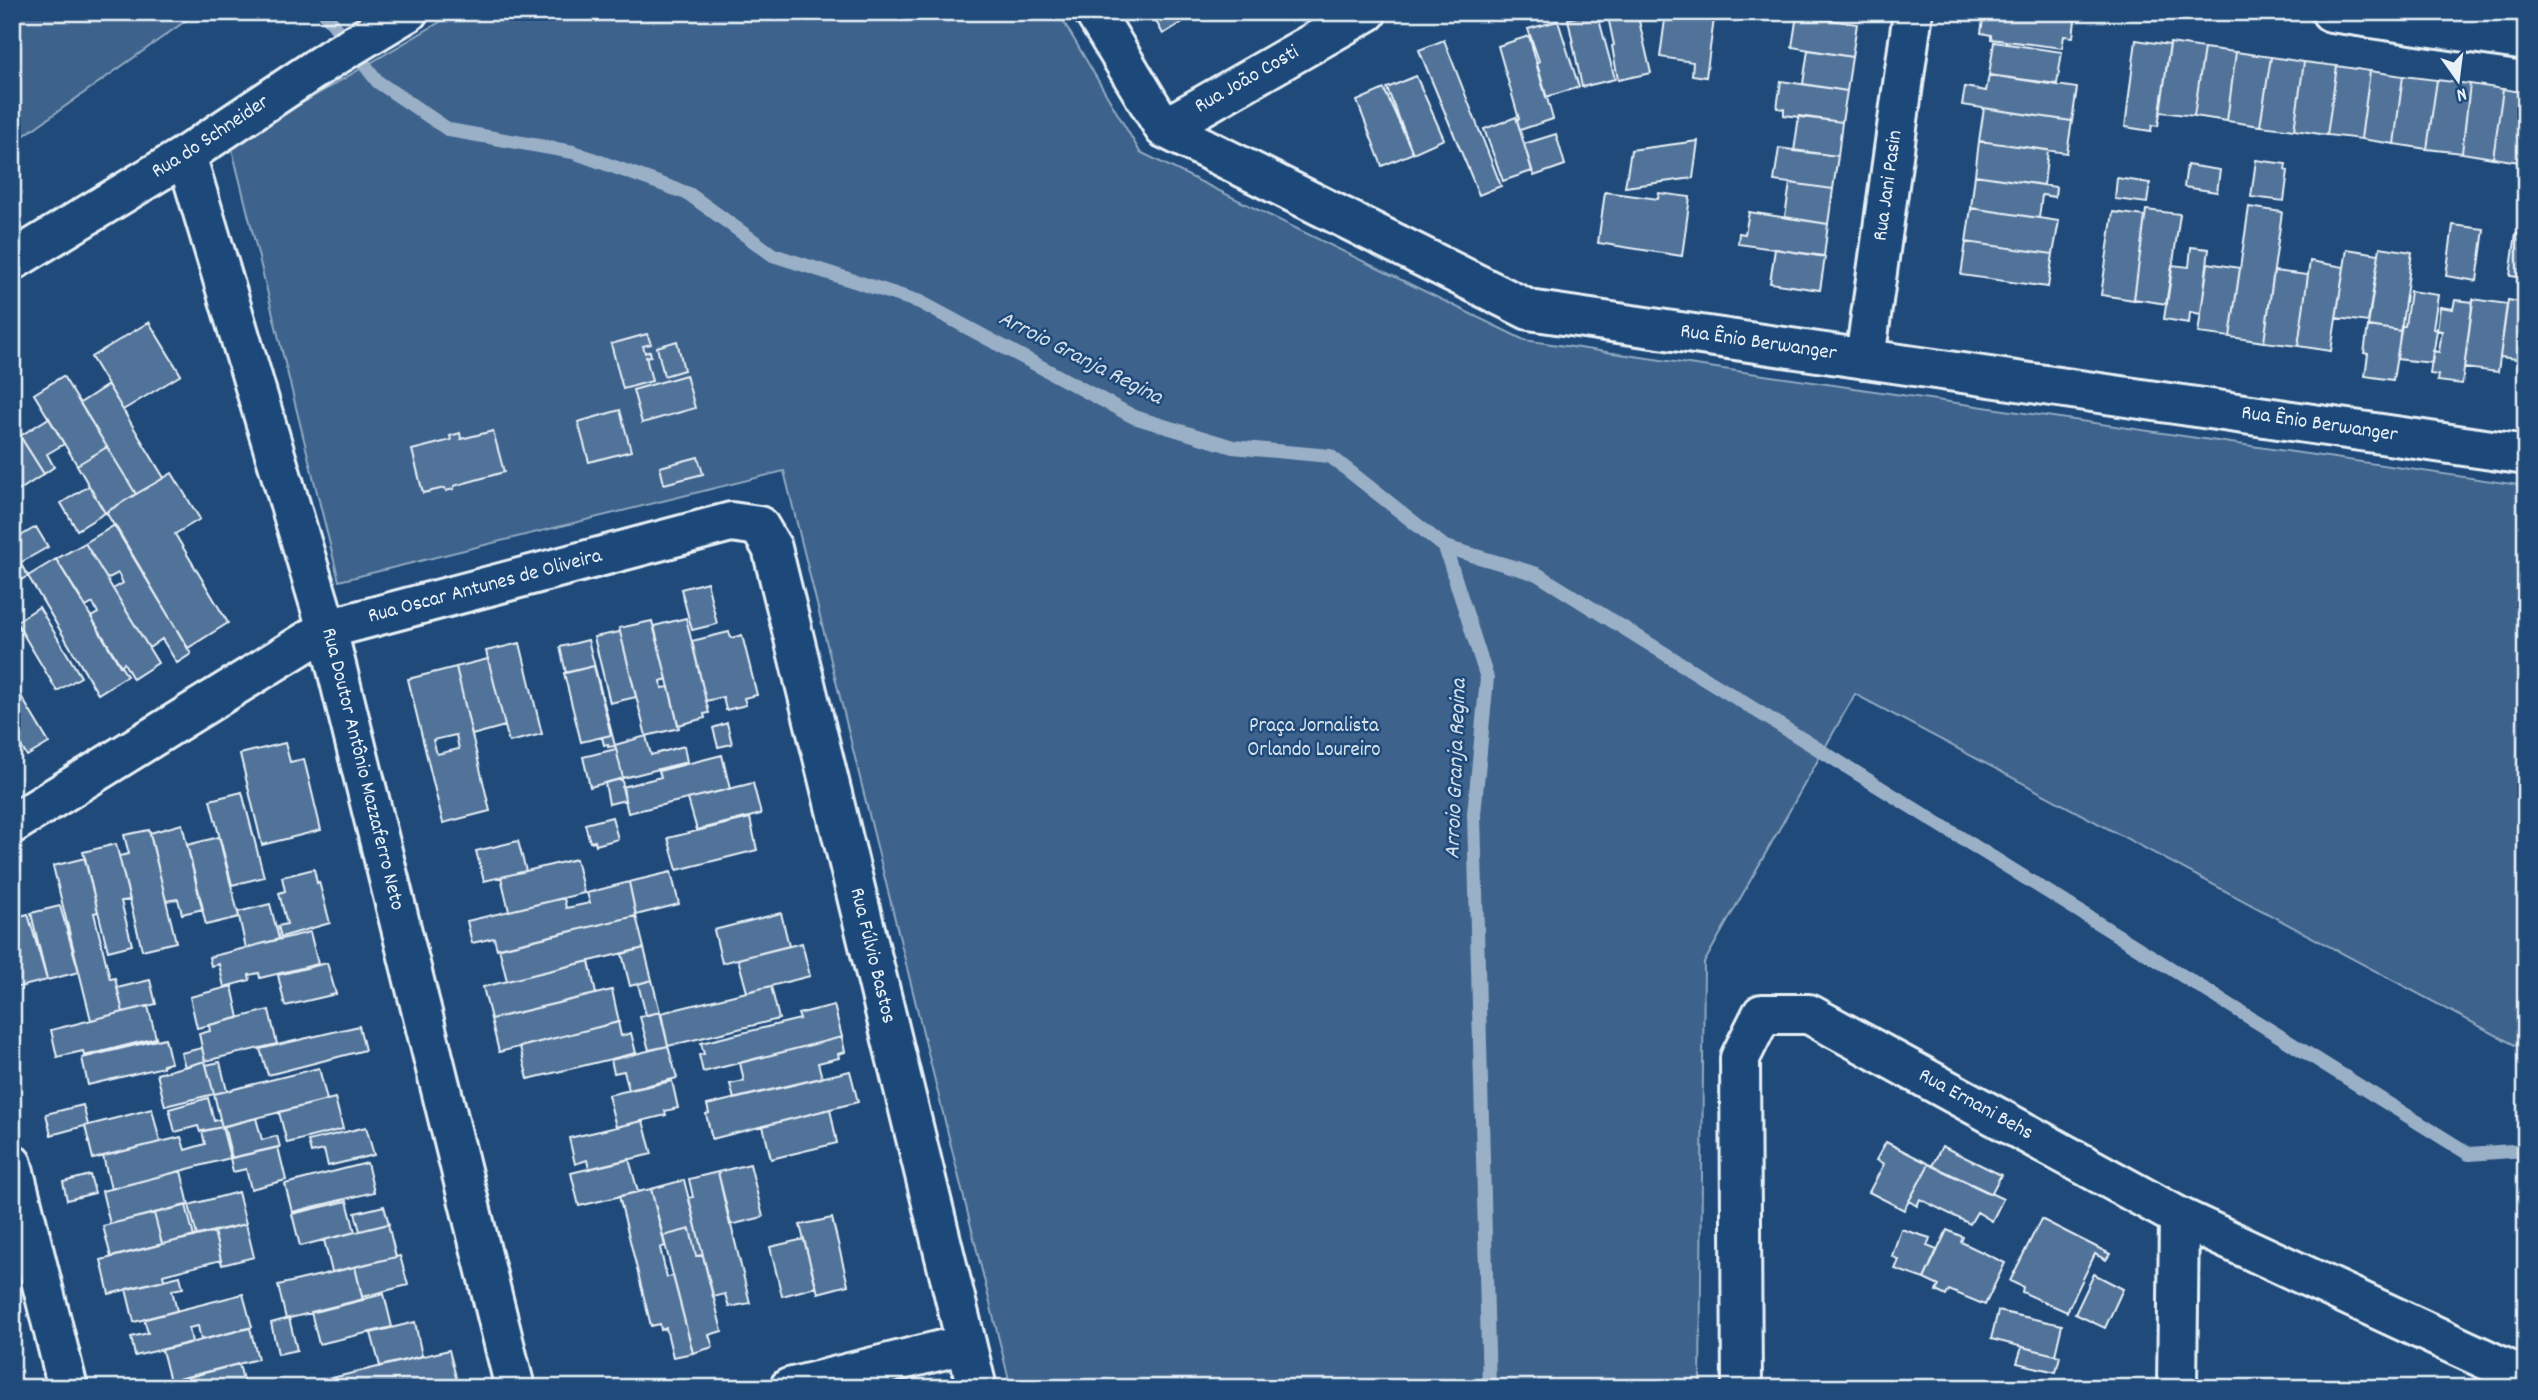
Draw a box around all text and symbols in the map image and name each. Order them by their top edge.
street label: Rua João Costi [1190,39,1305,122]
north arrow [2422,46,2492,116]
text: N [2453,79,2469,107]
street label: Rua do Schneider [146,88,276,187]
street label: Rua Jani Pasin [1866,128,1911,243]
water label: Arroio Granja Regina [992,303,1169,415]
street label: Rua Ênio Berwanger [1678,317,1839,370]
street label: Rua Ênio Berwanger [2239,399,2400,451]
street label: Rua Oscar Antunes de Oliveira [365,542,606,632]
street label: Rua Doutor Antônio Mazzaferro Neto [312,625,411,914]
water label: Arroio Granja Regina [1437,677,1477,860]
park label: Praça Jornalista Orlando Loureiro [1247,712,1381,766]
street label: Rua Fúlvio Bastos [840,885,903,1027]
street label: Rua Ernani Behs [1913,1062,2038,1149]

